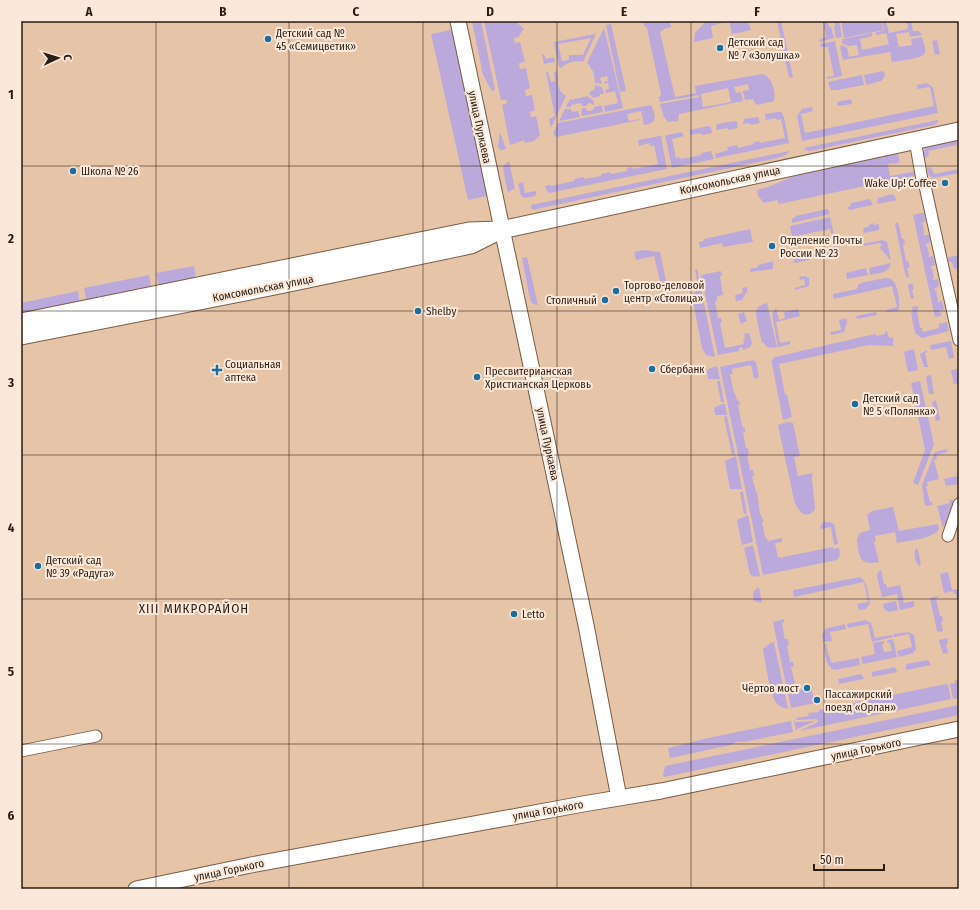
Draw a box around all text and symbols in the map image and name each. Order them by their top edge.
text: A [84,4,93,19]
text: B [219,4,227,19]
text: C [353,4,360,19]
text: D [486,4,494,19]
text: E [621,4,627,19]
text: F [754,4,760,19]
text: G [887,4,895,19]
place label: Детский сад № 45 «Семицветик» [275,27,356,53]
marker: Детский сад № 45 «Семицветик» [263,34,273,44]
place label: Детский сад № 7 «Золушка» [727,36,800,62]
north arrow [38,38,78,78]
marker: Детский сад № 7 «Золушка» [715,43,725,53]
text: С [61,54,74,61]
text: 1 [8,87,14,102]
street label: улица Пуркаева [465,89,494,165]
street label: Комсомольская улица [679,163,781,197]
place label: Школа № 26 [81,165,139,178]
marker: Школа № 26 [68,166,78,176]
place label: Wake Up! Coffee [865,177,937,190]
marker: Wake Up! Coffee [940,178,950,188]
text: 2 [7,231,14,246]
place label: Отделение Почты России № 23 [780,234,862,260]
marker: Отделение Почты России № 23 [767,241,777,251]
street label: Комсомольская улица [212,272,315,305]
place label: Торгово-деловой центр «Столица» [624,279,705,305]
marker: Торгово-деловой центр «Столица» [611,286,621,296]
place label: Столичный [546,294,597,307]
marker: Столичный [600,295,610,305]
place label: Shelby [426,305,456,318]
marker: Shelby [413,306,423,316]
place label: Социальная аптека [225,358,281,384]
place label: Сбербанк [660,363,705,376]
marker: Сбербанк [647,364,657,374]
marker: Социальная аптека [212,365,222,375]
place label: Пресвитерианская Христианская Церковь [485,365,591,391]
marker: Пресвитерианская Христианская Церковь [472,372,482,382]
text: 3 [7,375,14,390]
place label: Детский сад № 5 «Полянка» [862,392,936,418]
marker: Детский сад № 5 «Полянка» [850,399,860,409]
street label: улица Пуркаева [533,406,562,482]
text: 4 [8,520,15,535]
place label: Детский сад № 39 «Радуга» [45,554,115,580]
marker: Детский сад № 39 «Радуга» [33,561,43,571]
district label: XIII МИКРОРАЙОН [139,601,249,616]
place label: Letto [522,608,545,621]
marker: Letto [509,609,519,619]
text: 5 [8,664,14,679]
place label: Чёртов мост [742,682,800,695]
marker: Чёртов мост [802,683,812,693]
place label: Пассажирский поезд «Орлан» [825,688,896,714]
marker: Пассажирский поезд «Орлан» [812,695,822,705]
street label: улица Горького [830,736,903,763]
street label: улица Горького [512,798,585,823]
text: 6 [8,808,15,823]
scale bar [814,846,884,872]
text: 50 m [820,853,844,867]
street label: улица Горького [193,857,266,884]

